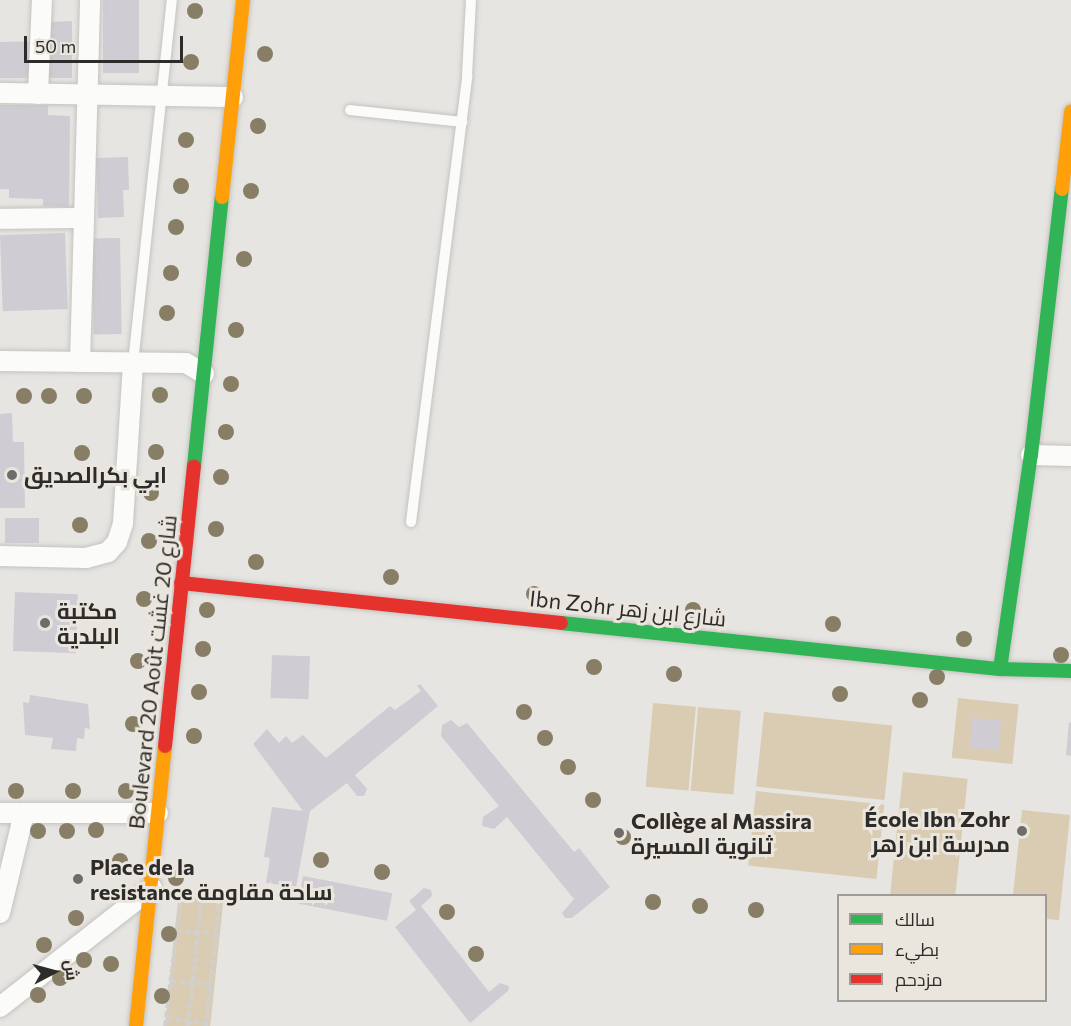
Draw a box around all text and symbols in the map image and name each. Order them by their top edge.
scale bar [27,24,186,62]
text: 50 m [35,35,76,57]
place label: ابي بكرالصديق [24,462,167,488]
marker: ابي بكرالصديق [5,468,19,482]
street label: Boulevard 20 Août شارع 20 غشت [122,514,182,830]
street label: Ibn Zohr شارع ابن زهر [528,585,728,631]
place label: مكتبة البلدية [57,597,120,648]
marker: مكتبة البلدية [38,616,52,630]
place label: École Ibn Zohr مدرسة ابن زهر [864,805,1010,856]
place label: Collège al Massira ثانوية المسيرة [631,807,812,858]
marker: École Ibn Zohr مدرسة ابن زهر [1015,824,1029,838]
marker: Collège al Massira ثانوية المسيرة [612,826,626,840]
place label: Place de la resistance ساحة مقاومة [90,853,332,904]
marker: Place de la resistance ساحة مقاومة [71,872,85,886]
legend [837,894,1047,1002]
text: سالك [895,908,935,930]
text: بطيء [895,938,939,960]
north arrow [24,942,84,1002]
text: ش [62,959,83,981]
text: مزدحم [895,968,943,990]

